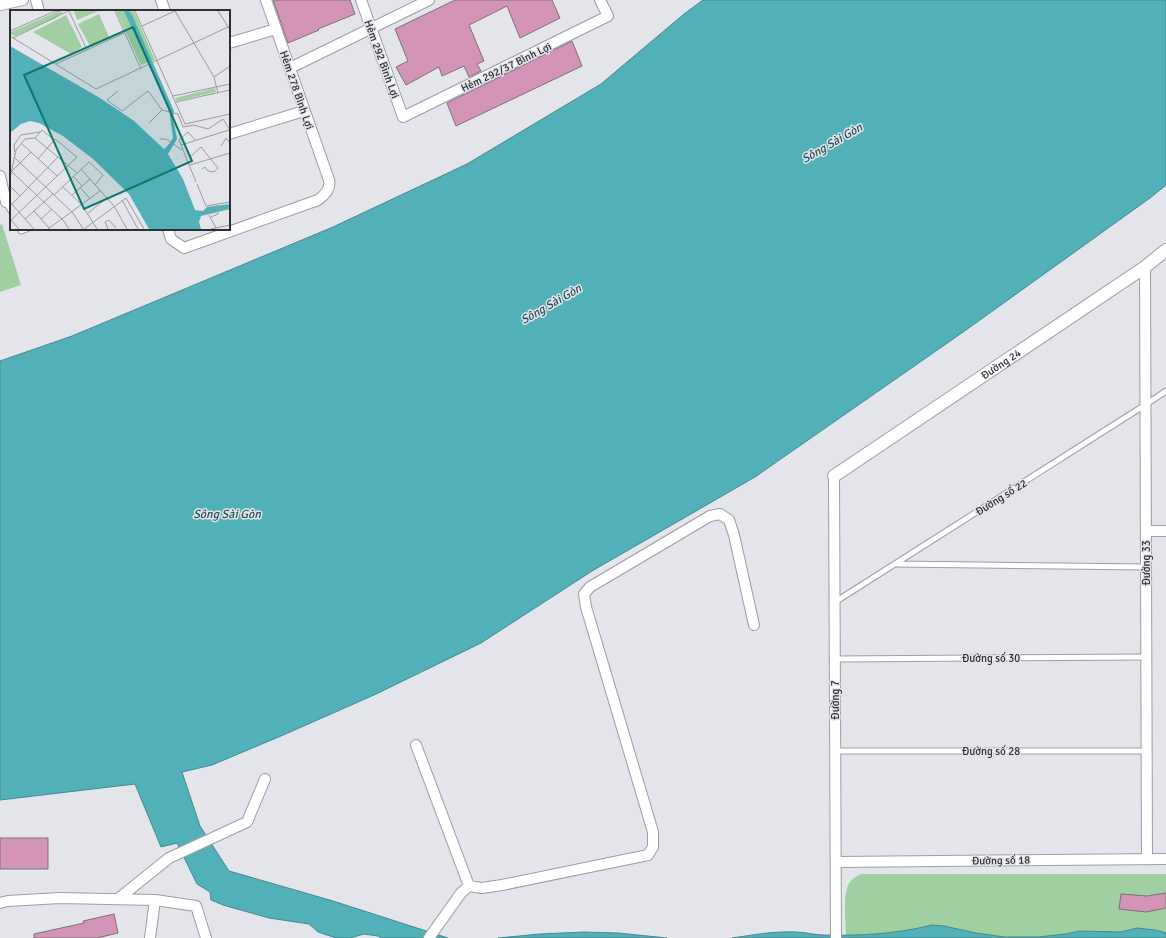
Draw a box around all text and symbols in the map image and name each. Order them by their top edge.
inset map [10,10,230,230]
street label: Hẻm 292 Bình Lợi [361,18,402,100]
street label: Hẻm 292/37 Bình Lợi [459,40,554,95]
street label: Hẻm 278 Bình Lợi [277,49,316,131]
water label: Sông Sài Gòn [799,120,866,167]
water label: Sông Sài Gòn [518,281,585,328]
street label: Đường 24 [979,346,1024,382]
street label: Đường số 22 [973,476,1029,518]
water label: Sông Sài Gòn [193,507,261,522]
street label: Đường 33 [1140,540,1153,586]
street label: Đường số 30 [962,651,1020,665]
street label: Đường 7 [829,680,842,720]
street label: Đường số 28 [962,744,1020,758]
street label: Đường số 18 [972,852,1030,868]

